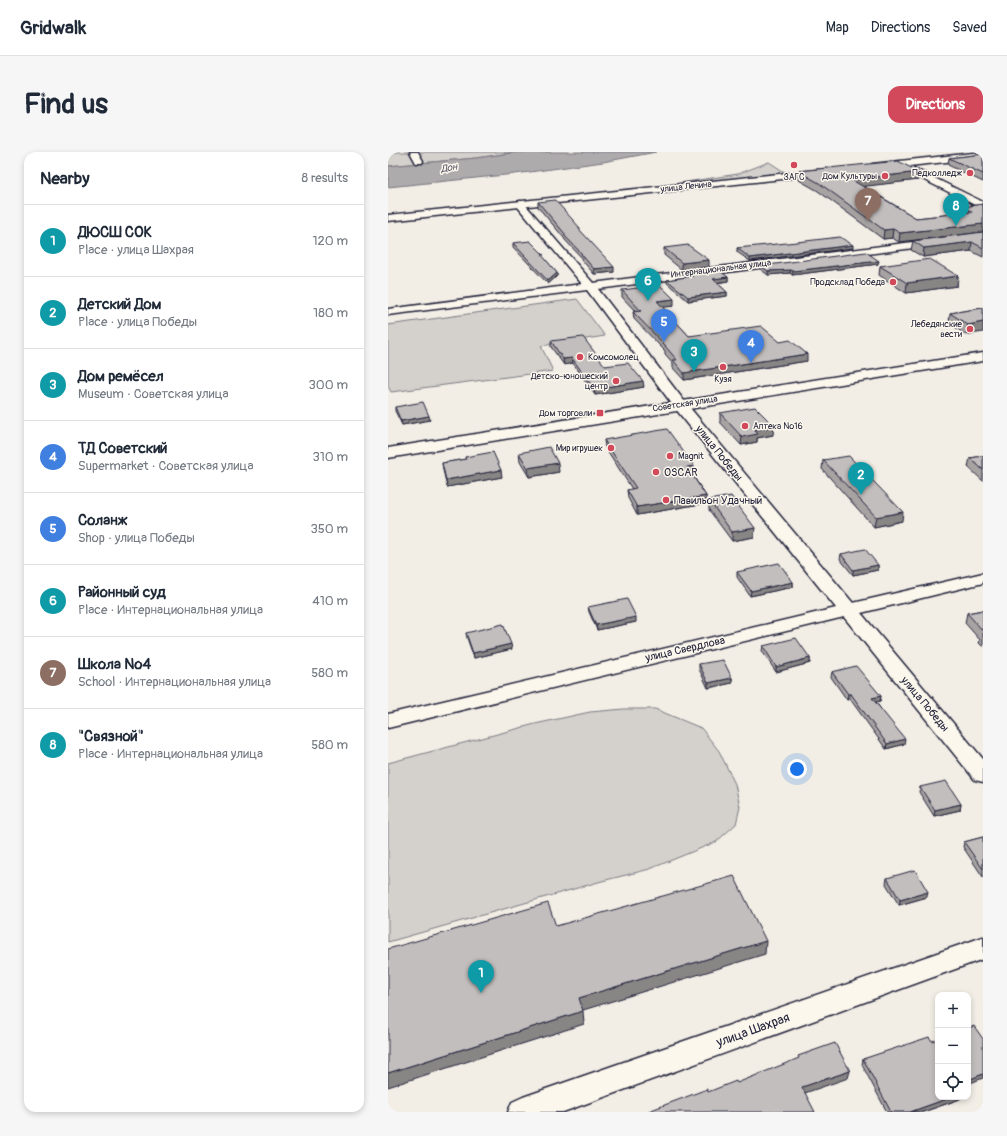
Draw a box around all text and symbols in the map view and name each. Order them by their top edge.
text: Gridwalk [20,16,86,40]
text: Map [826,19,849,36]
text: Directions [871,19,930,36]
text: Saved [952,19,987,36]
button: Directions [888,86,983,123]
text: Find us [24,87,108,122]
marker: ЗАГС [789,160,799,170]
water label: Дон [439,161,459,175]
text: Nearby [40,168,89,189]
place label: Педколледж [912,168,962,179]
marker: Педколледж [965,168,975,178]
text: 8 results [302,170,348,186]
place label: Дом Культуры [822,171,877,182]
marker: Дом Культуры [880,171,890,181]
place label: ЗАГС [783,172,805,183]
street label: улица Ленина [659,179,712,195]
pin: 7 [855,188,881,221]
pin: 8 [943,193,969,226]
text: ДЮСШ СОК [78,223,152,242]
text: 1 [50,233,56,249]
text: 120 m [312,233,348,249]
text: Place · улица Шахрая [78,242,194,258]
street label: Интернациональная улица [670,257,772,281]
pin: 6 [635,268,661,301]
place label: Продсклад Победа [810,277,885,288]
marker: Продсклад Победа [888,277,898,287]
text: Детский Дом [78,295,161,314]
text: 2 [49,305,57,321]
text: 180 m [313,305,348,321]
pin: 5 [651,309,677,342]
text: Place · улица Победы [78,314,197,330]
place label: Лебедянские вести [910,319,963,340]
marker: Лебедянские вести [965,324,975,334]
pin: 4 [738,330,764,363]
pin: 3 [681,339,707,372]
marker: Комсомолец [575,352,585,362]
place label: Комсомолец [588,352,639,363]
marker: Кузя [718,362,728,372]
text: Дом ремёсел [78,367,164,386]
place label: Детско-юношеский центр [530,371,608,392]
place label: Кузя [714,374,732,385]
marker: Детско-юношеский центр [611,376,621,386]
text: 3 [49,377,57,393]
text: 300 m [309,377,348,393]
text: Museum · Советская улица [78,386,229,402]
street label: Советская улица [652,393,718,415]
place label: Дом торговли [538,408,592,419]
marker: Дом торговли [595,408,605,418]
marker: Аптека №16 [740,421,750,431]
place label: Аптека №16 [753,421,803,432]
street label: улица Победы [692,422,745,483]
text: ТД Советский [78,439,167,458]
place label: Мир игрушек [556,443,603,454]
marker: Мир игрушек [606,443,616,453]
text: 4 [49,449,57,465]
text: 310 m [312,449,348,465]
marker: Magnit [665,451,675,461]
place label: Magnit [678,451,704,462]
text: Supermarket · Советская улица [78,458,253,474]
pin: 2 [848,462,874,495]
place label: OSCAR [664,466,698,479]
marker: OSCAR [651,467,661,477]
place label: Павильон Удачный [674,494,762,507]
marker: Павильон Удачный [661,495,671,505]
text: Соланж [78,511,127,530]
text: 5 [49,521,57,537]
text: 350 m [310,521,348,537]
text: Shop · улица Победы [78,530,195,546]
text: Районный суд [78,583,166,602]
text: 6 [49,593,57,609]
text: 410 m [312,593,348,609]
text: Place · Интернациональная улица [78,602,263,618]
street label: улица Свердлова [643,634,726,665]
text: Школа №4 [78,655,151,674]
text: 7 [50,665,56,681]
text: 580 m [311,665,348,681]
street label: улица Победы [898,673,952,734]
text: School · Интернациональная улица [78,674,271,690]
text: "Связной" [78,727,144,746]
text: 8 [50,737,56,753]
text: 580 m [311,737,348,753]
text: Place · Интернациональная улица [78,746,263,762]
your location [787,759,807,779]
pin: 1 [468,960,494,993]
map controls [935,992,971,1100]
button: + [935,992,971,1028]
street label: улица Шахрая [713,1009,792,1051]
button: − [935,1028,971,1064]
button: locate [935,1064,971,1100]

